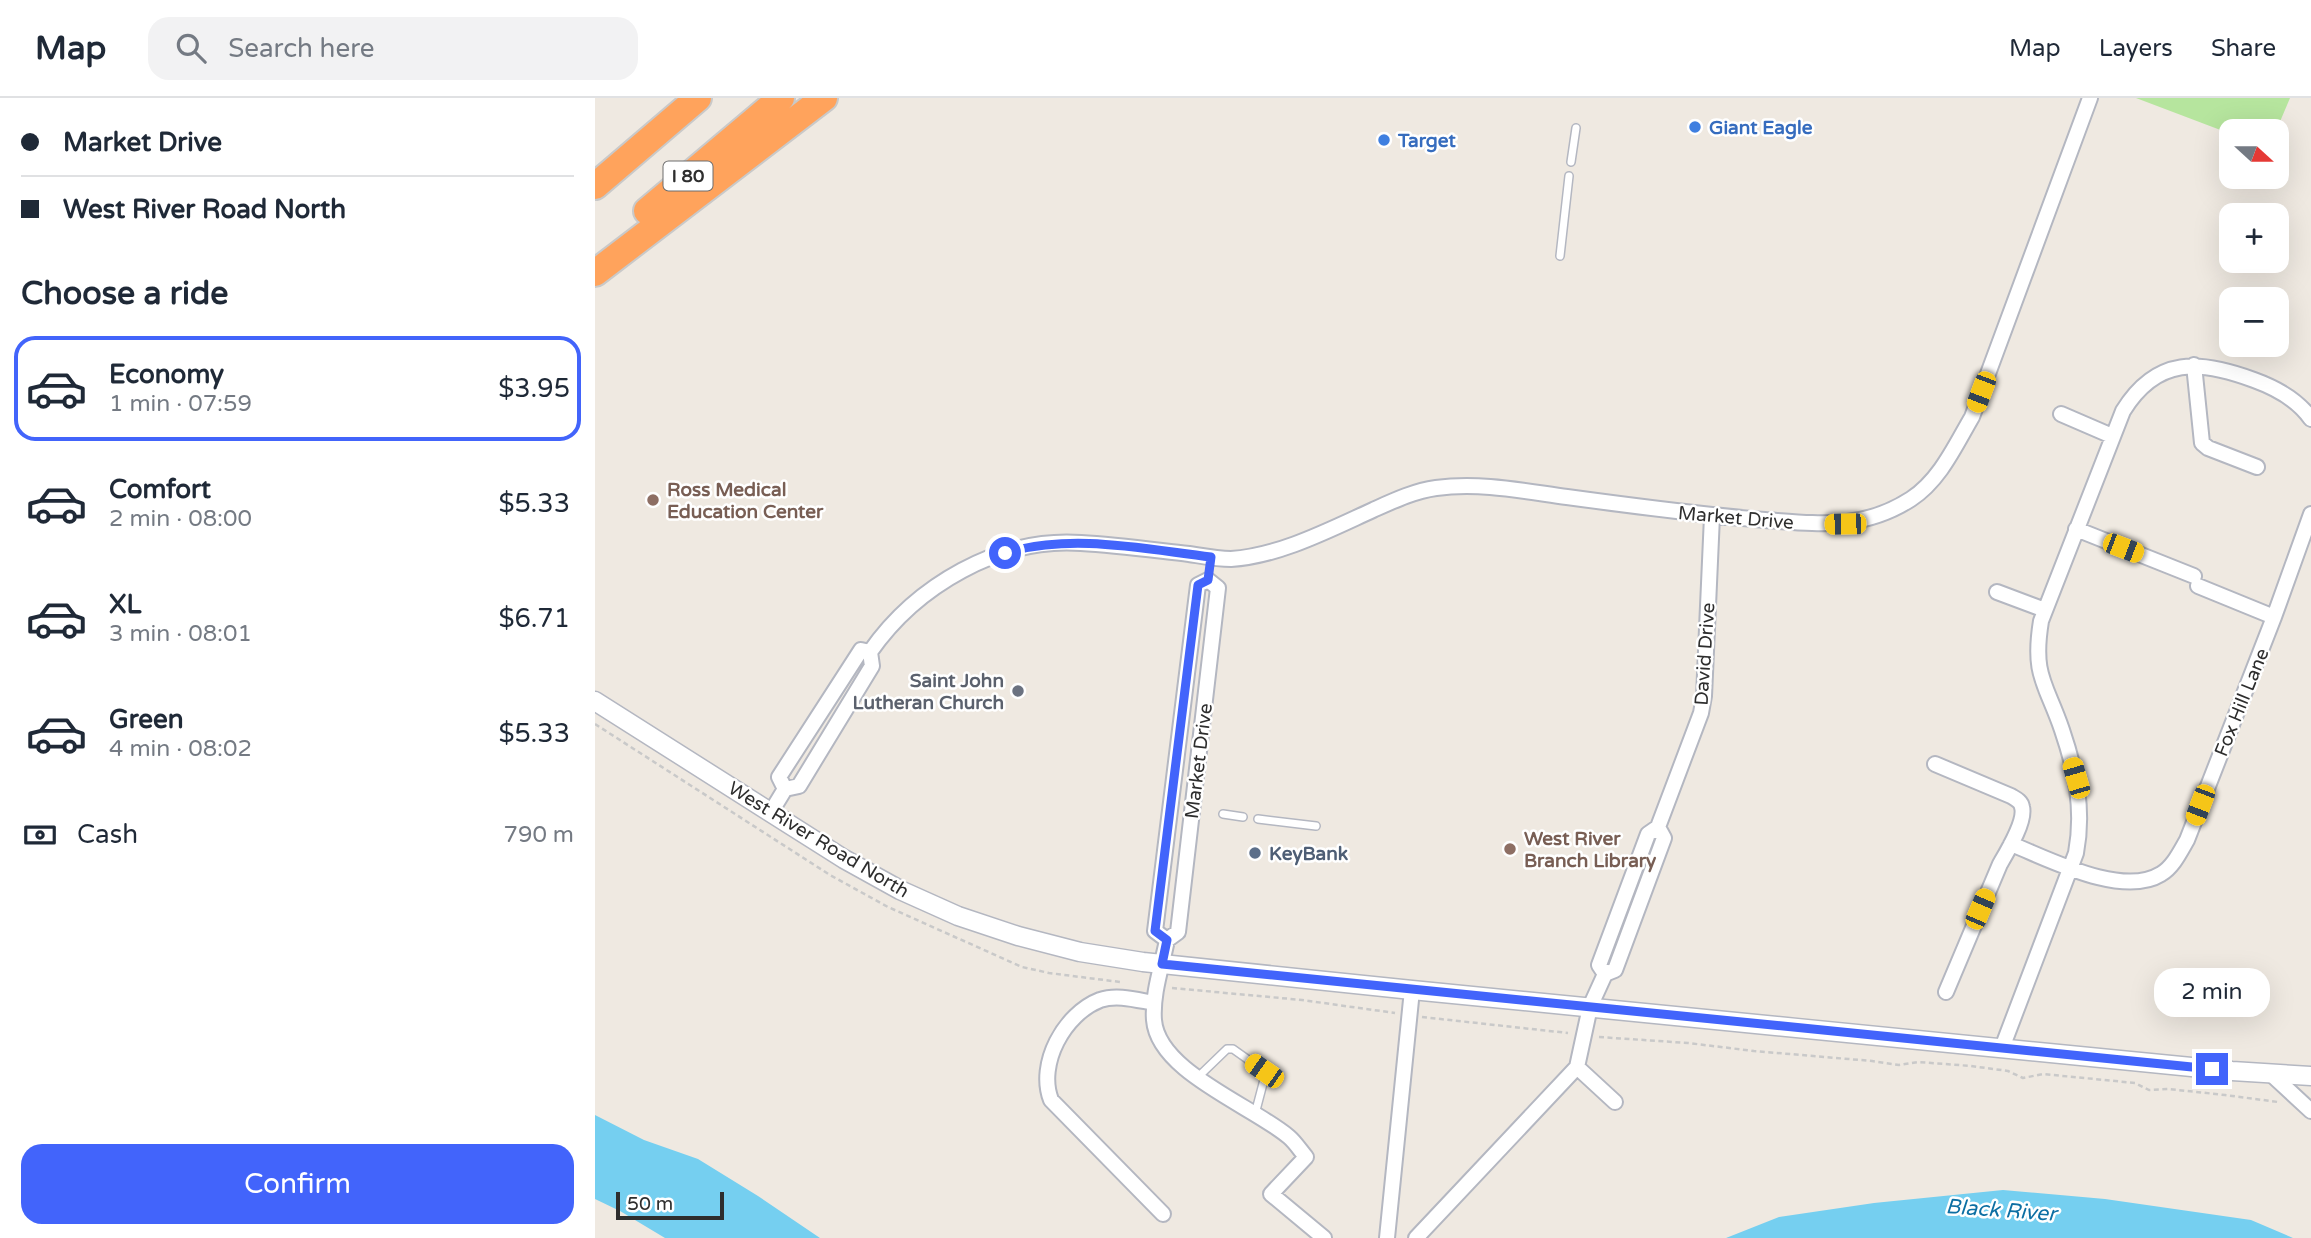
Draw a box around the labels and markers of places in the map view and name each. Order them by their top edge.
place label: Giant Eagle [1709,117,1813,140]
marker: Giant Eagle [1687,119,1703,135]
place label: Target [1397,130,1456,153]
marker: Target [1376,132,1392,148]
place label: Ross Medical Education Center [667,479,824,523]
marker: Ross Medical Education Center [645,492,661,508]
place label: Saint John Lutheran Church [852,670,1004,714]
marker: Saint John Lutheran Church [1010,683,1026,699]
place label: West River Branch Library [1524,828,1657,873]
marker: West River Branch Library [1502,841,1518,857]
place label: KeyBank [1269,843,1349,866]
marker: KeyBank [1247,845,1263,861]

